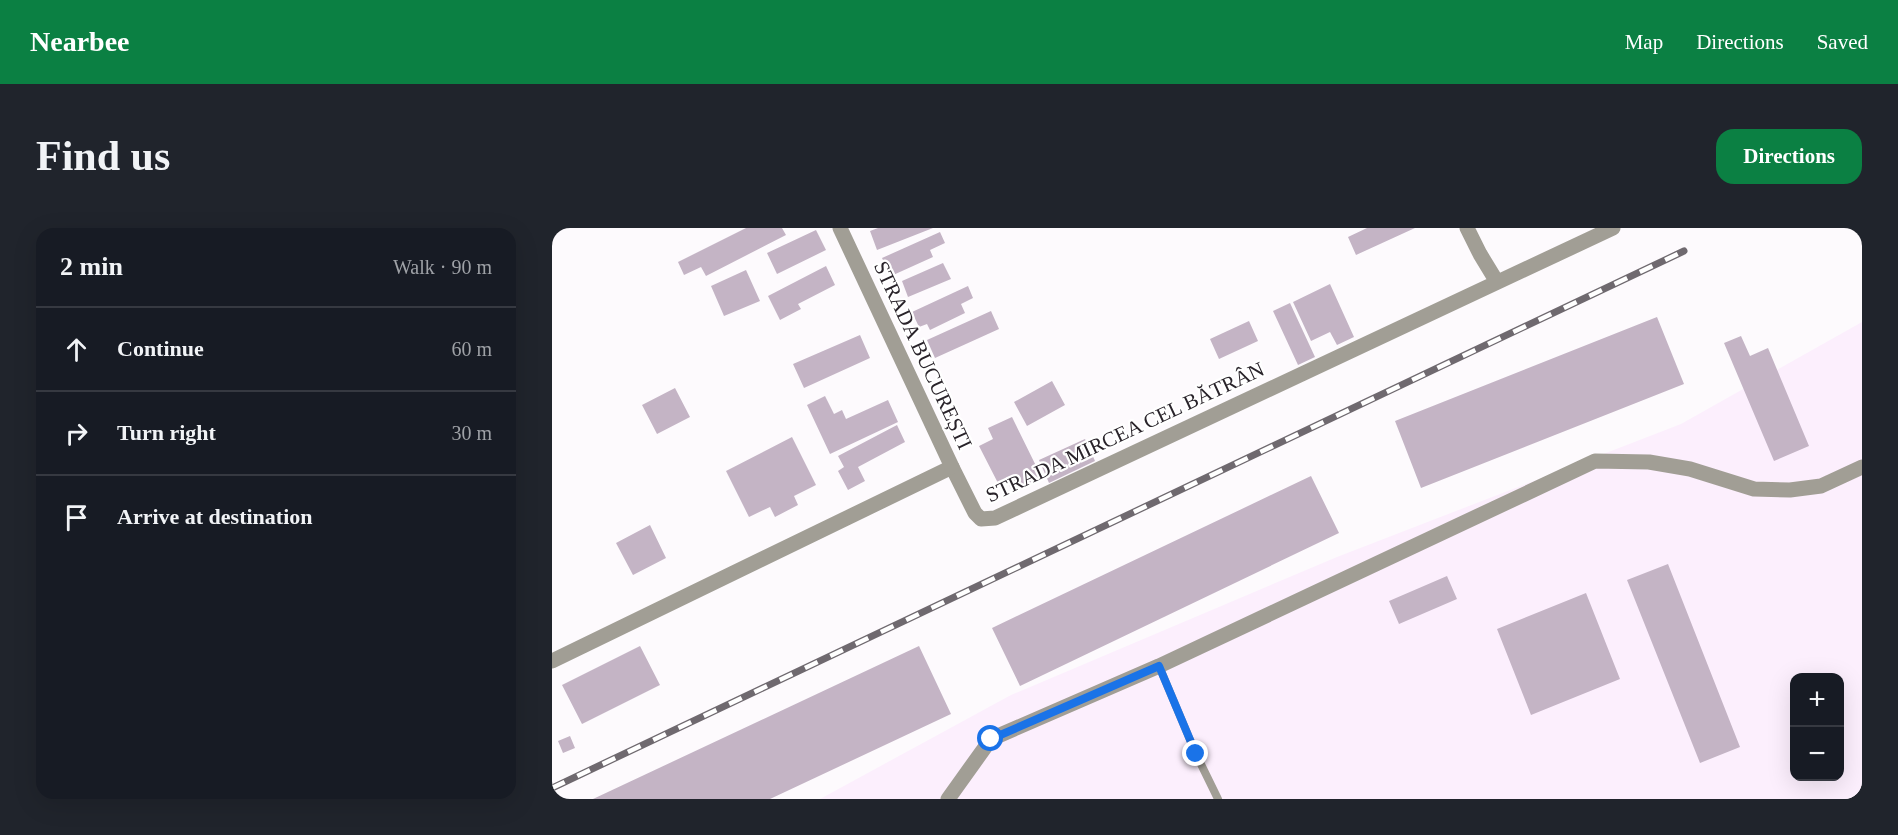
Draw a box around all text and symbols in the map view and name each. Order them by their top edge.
text: Nearbee [30,26,130,57]
text: Map [1625,30,1663,54]
text: Directions [1696,30,1784,54]
text: Saved [1817,30,1868,54]
button: Directions [1716,129,1862,184]
text: Find us [36,133,170,179]
text: 2 min [60,252,123,281]
text: Walk · 90 m [393,256,492,278]
street label: STRADA BUCUREȘTI [869,257,977,453]
icon: ahead [60,333,93,366]
text: Continue [117,336,204,361]
text: 60 m [451,338,492,360]
street label: STRADA MIRCEA CEL BĂTRÂN [982,357,1268,507]
icon: right [60,417,93,450]
text: Turn right [117,420,216,445]
text: 30 m [451,422,492,444]
icon: arrive [60,501,93,534]
text: Arrive at destination [117,504,313,529]
map controls [1790,673,1844,781]
button: + [1790,673,1844,727]
route start [977,725,1003,751]
button: − [1790,727,1844,781]
route end [1182,740,1208,766]

